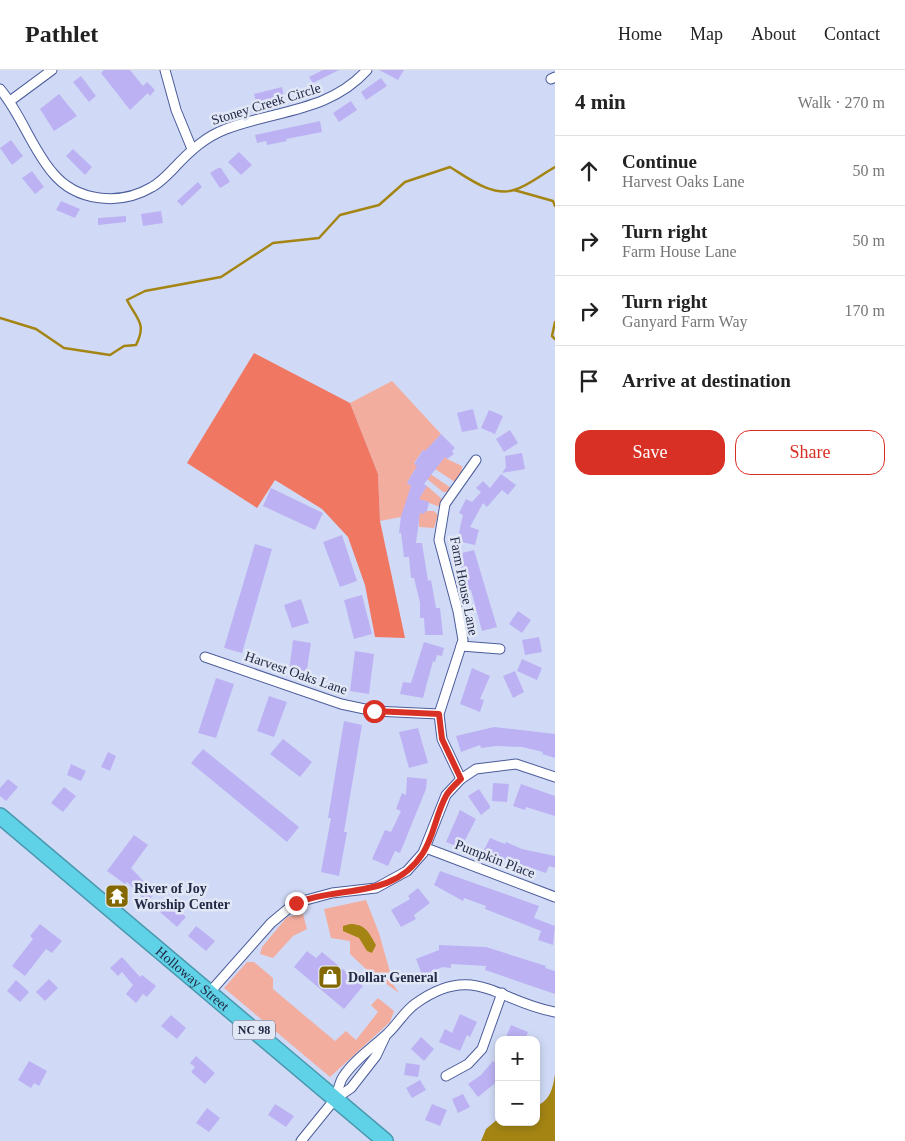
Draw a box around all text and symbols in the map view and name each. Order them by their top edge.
text: Pathlet [25,21,98,47]
text: Home [618,24,662,44]
text: Map [690,24,723,44]
text: About [751,24,796,44]
text: Contact [824,24,880,44]
street label: Stoney Creek Circle [210,80,322,128]
text: 4 min [575,90,626,114]
text: Walk · 270 m [798,94,885,111]
text: Continue [622,151,697,172]
icon: ahead [575,157,603,185]
text: 50 m [853,162,885,179]
text: Harvest Oaks Lane [622,173,745,190]
text: Turn right [622,221,707,242]
icon: right [575,227,603,255]
text: 50 m [853,232,885,249]
text: Farm House Lane [622,243,737,260]
text: Turn right [622,291,707,312]
icon: right [575,297,603,325]
text: 170 m [845,302,885,319]
text: Ganyard Farm Way [622,313,748,330]
icon: arrive [575,367,603,395]
text: Arrive at destination [622,370,791,391]
button: Save [575,430,725,475]
button: Share [735,430,885,475]
street label: Farm House Lane [447,535,481,637]
street label: Harvest Oaks Lane [243,648,349,698]
route start [363,700,386,723]
street label: Pumpkin Place [453,837,537,881]
place label: River of Joy Worship Center [134,881,230,912]
temple icon: River of Joy Worship Center [104,883,130,909]
route end [285,892,308,915]
street label: Holloway Street [153,943,232,1014]
shop icon: Dollar General [317,964,343,990]
place label: Dollar General [348,970,438,985]
road number: NC 98 [233,1020,275,1040]
map controls [495,1036,540,1126]
button: + [495,1036,540,1081]
button: − [495,1081,540,1126]

